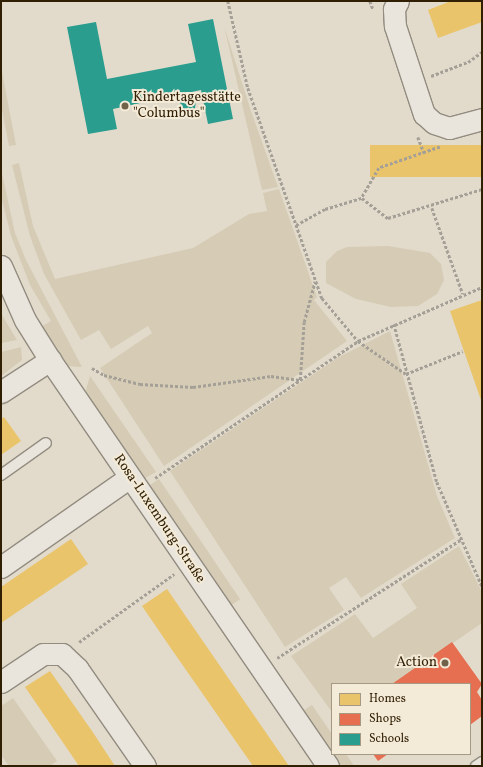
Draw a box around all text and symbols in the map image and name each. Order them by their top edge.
place label: Kindertagesstätte "Columbus" [133,90,241,122]
marker: Kindertagesstätte "Columbus" [120,101,130,111]
street label: Rosa-Luxemburg-Straße [110,451,208,587]
place label: Action [396,655,437,671]
marker: Action [440,658,450,668]
legend [331,683,471,755]
text: Homes [369,691,406,707]
text: Shops [369,711,401,727]
text: Schools [369,731,409,747]

